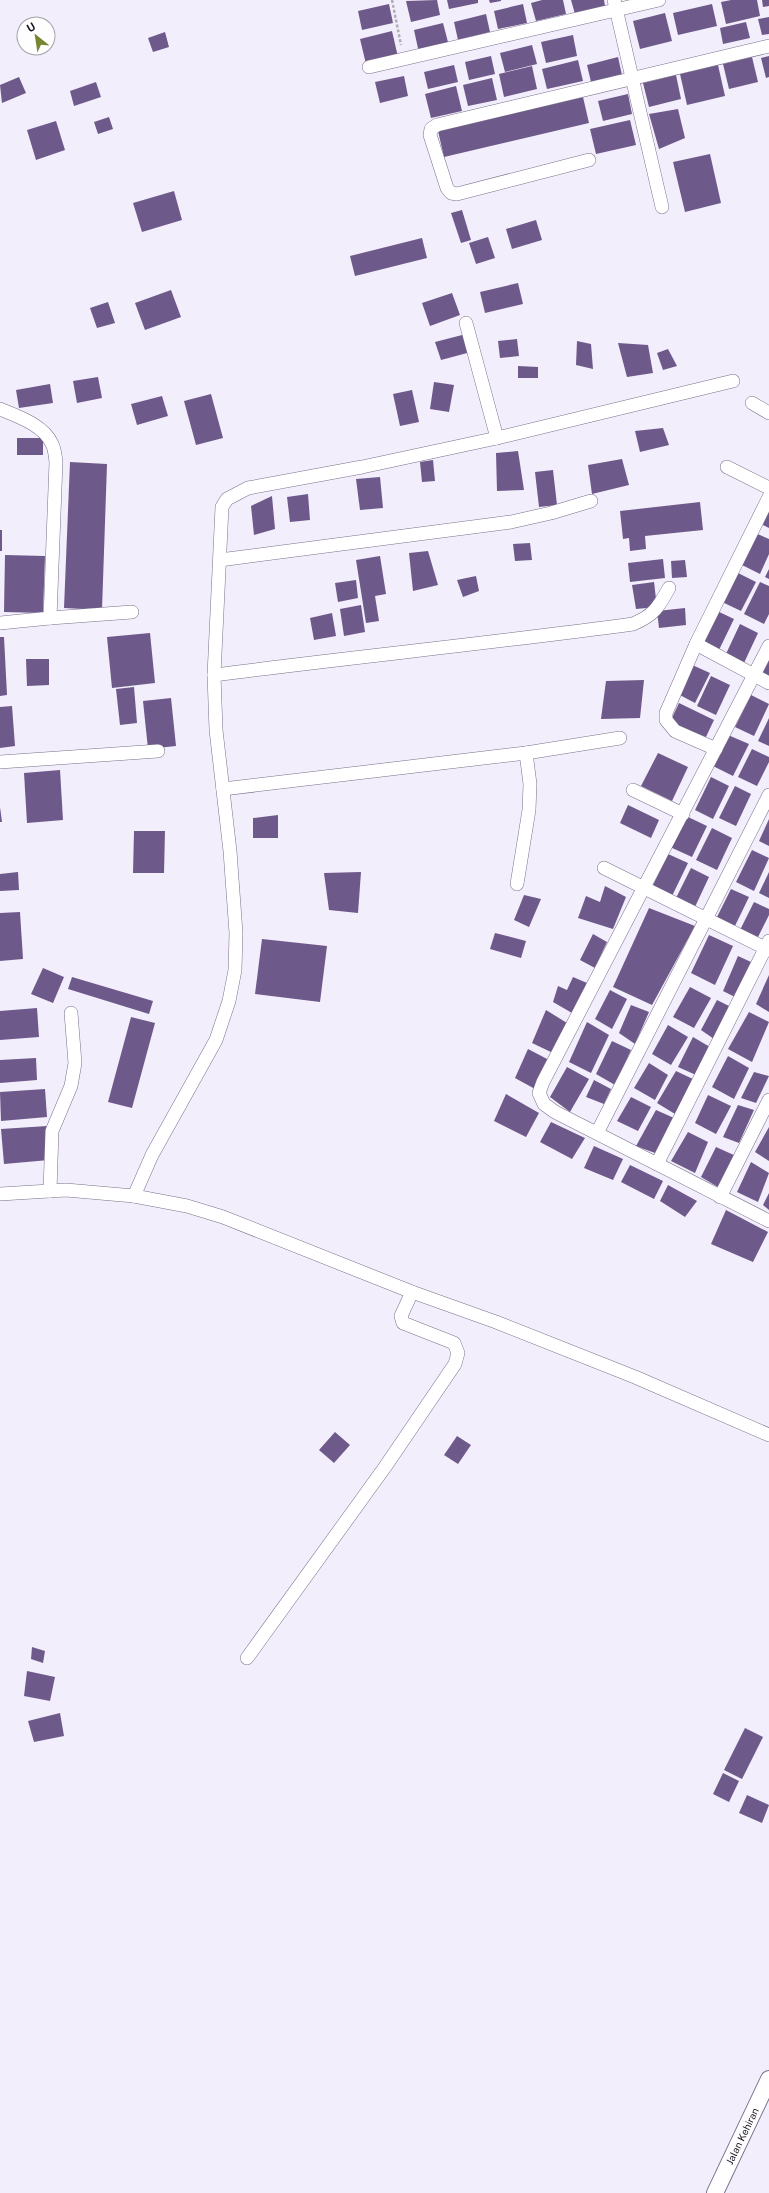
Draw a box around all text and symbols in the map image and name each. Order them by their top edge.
north arrow [16,16,56,56]
text: U [25,20,37,35]
street label: Jalan Kehiran [723,2105,761,2166]

